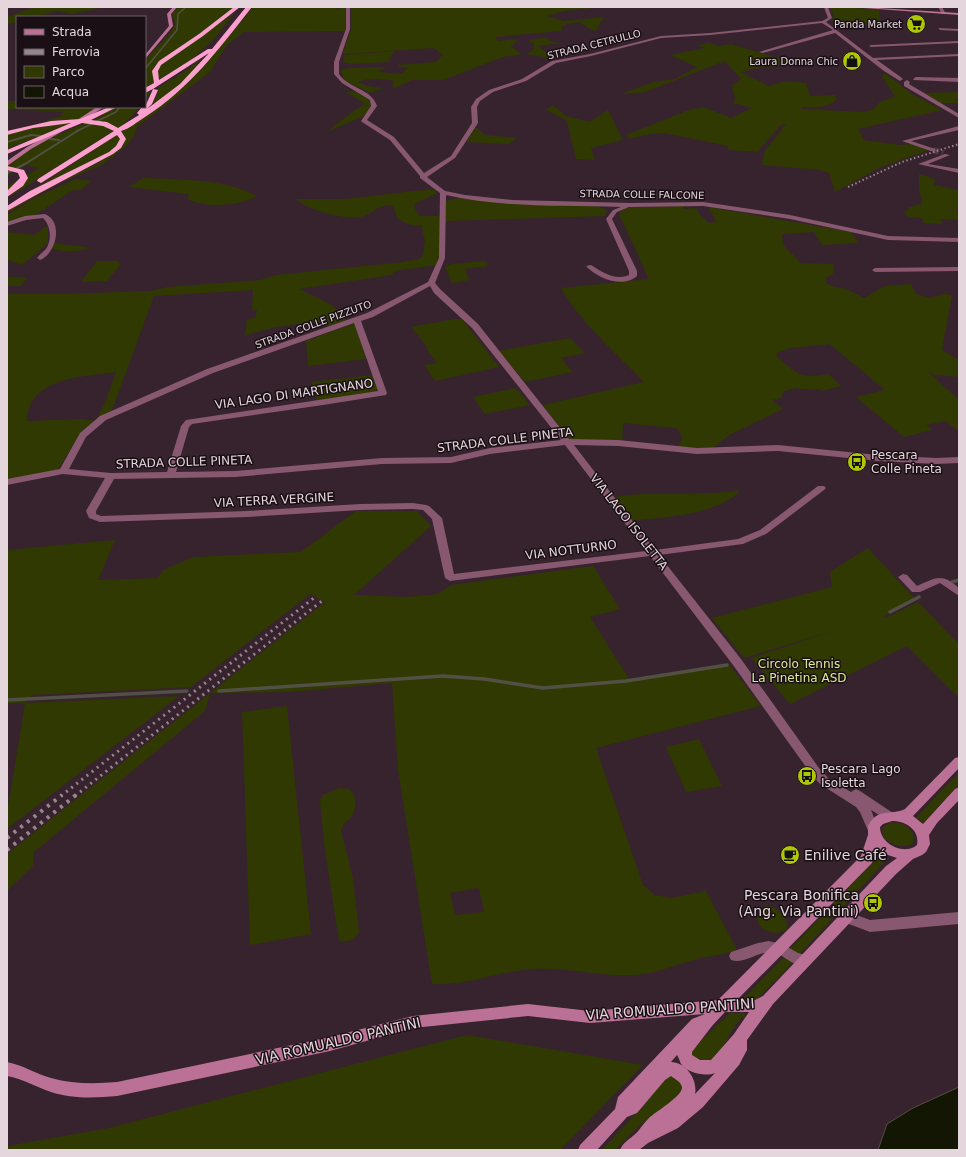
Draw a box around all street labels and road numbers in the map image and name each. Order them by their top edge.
street label: STRADA CETRULLO [546,28,642,61]
street label: STRADA COLLE FALCONE [580,188,704,201]
street label: STRADA COLLE PIZZUTO [254,298,373,351]
street label: VIA LAGO DI MARTIGNANO [214,376,374,412]
street label: STRADA COLLE PINETA [436,425,574,455]
street label: STRADA COLLE PINETA [116,453,253,471]
street label: VIA LAGO ISOLETTA [587,471,671,573]
street label: VIA TERRA VERGINE [214,490,334,510]
street label: VIA NOTTURNO [524,537,618,563]
street label: VIA ROMUALDO PANTINI [585,995,755,1023]
street label: VIA ROMUALDO PANTINI [254,1014,422,1068]

